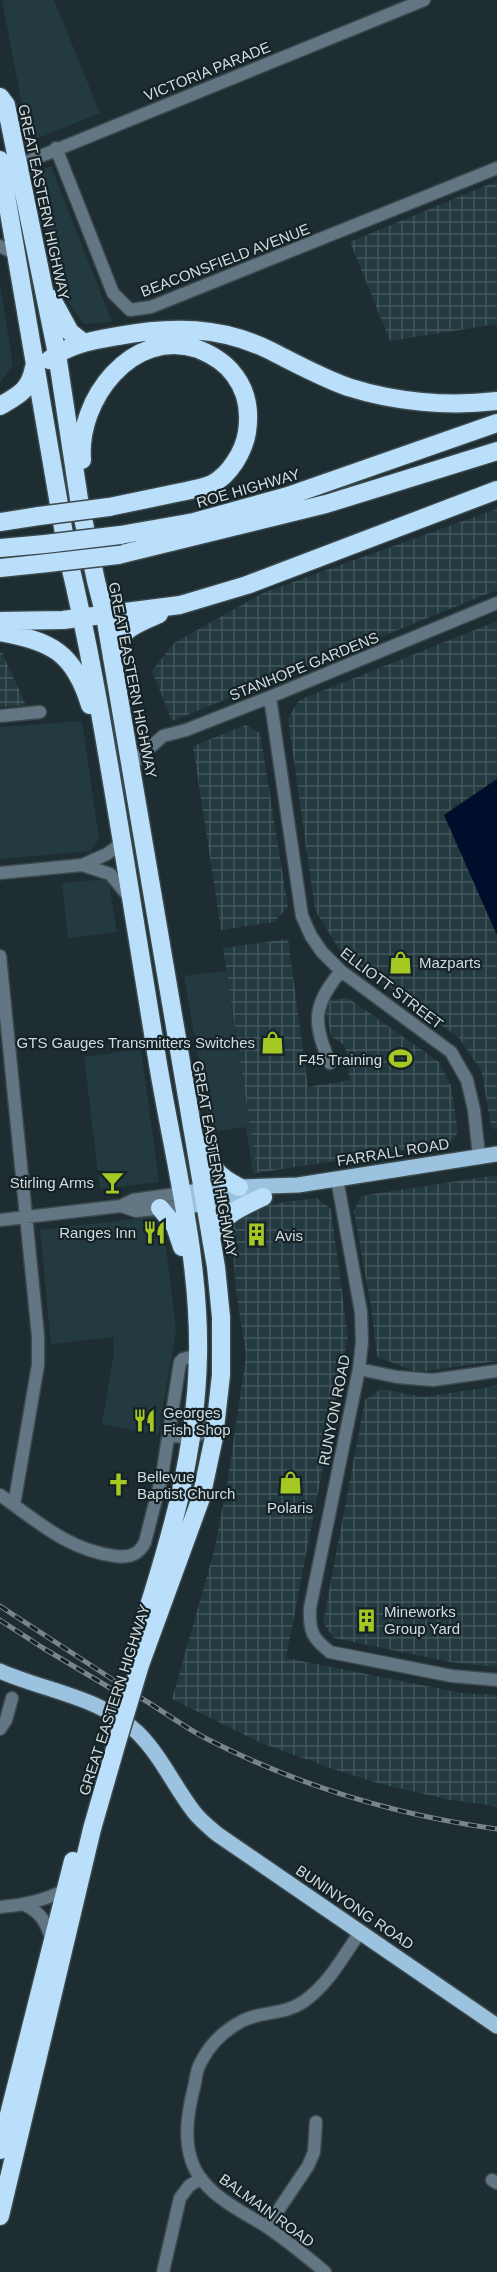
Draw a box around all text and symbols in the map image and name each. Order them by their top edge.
street label: VICTORIA PARADE [141,38,273,104]
street label: GREAT EASTERN HIGHWAY [15,103,73,301]
street label: BEACONSFIELD AVENUE [138,220,312,300]
street label: ROE HIGHWAY [194,465,302,511]
street label: GREAT EASTERN HIGHWAY [106,580,160,780]
street label: STANHOPE GARDENS [227,628,381,704]
street label: ELLIOTT STREET [337,944,447,1032]
shop icon: Mazparts [388,949,414,975]
place label: Mazparts [419,954,481,971]
shop icon: GTS Gauges Transmitters Switches [260,1029,286,1055]
place label: GTS Gauges Transmitters Switches [17,1034,255,1051]
sports icon: F45 Training [387,1046,413,1072]
place label: F45 Training [299,1051,382,1068]
street label: GREAT EASTERN HIGHWAY [189,1059,241,1259]
street label: FARRALL ROAD [336,1135,451,1169]
bar icon: Stirling Arms [99,1169,125,1195]
place label: Stirling Arms [10,1174,94,1191]
restaurant icon: Ranges Inn [141,1219,167,1245]
building icon: Avis [244,1222,270,1248]
place label: Ranges Inn [59,1224,136,1241]
place label: Avis [275,1227,303,1244]
street label: RUNYON ROAD [315,1353,353,1467]
place label: Georges Fish Shop [163,1404,231,1438]
restaurant icon: Georges Fish Shop [132,1408,158,1434]
place label: Bellevue Baptist Church [137,1468,235,1502]
shop icon: Polaris [277,1470,303,1496]
church icon: Bellevue Baptist Church [106,1472,132,1498]
place label: Polaris [267,1499,313,1516]
street label: GREAT EASTERN HIGHWAY [75,1603,153,1797]
place label: Mineworks Group Yard [384,1603,460,1637]
building icon: Mineworks Group Yard [353,1607,379,1633]
street label: BUNINYONG ROAD [293,1861,417,1953]
street label: BALMAIN ROAD [216,2170,318,2250]

